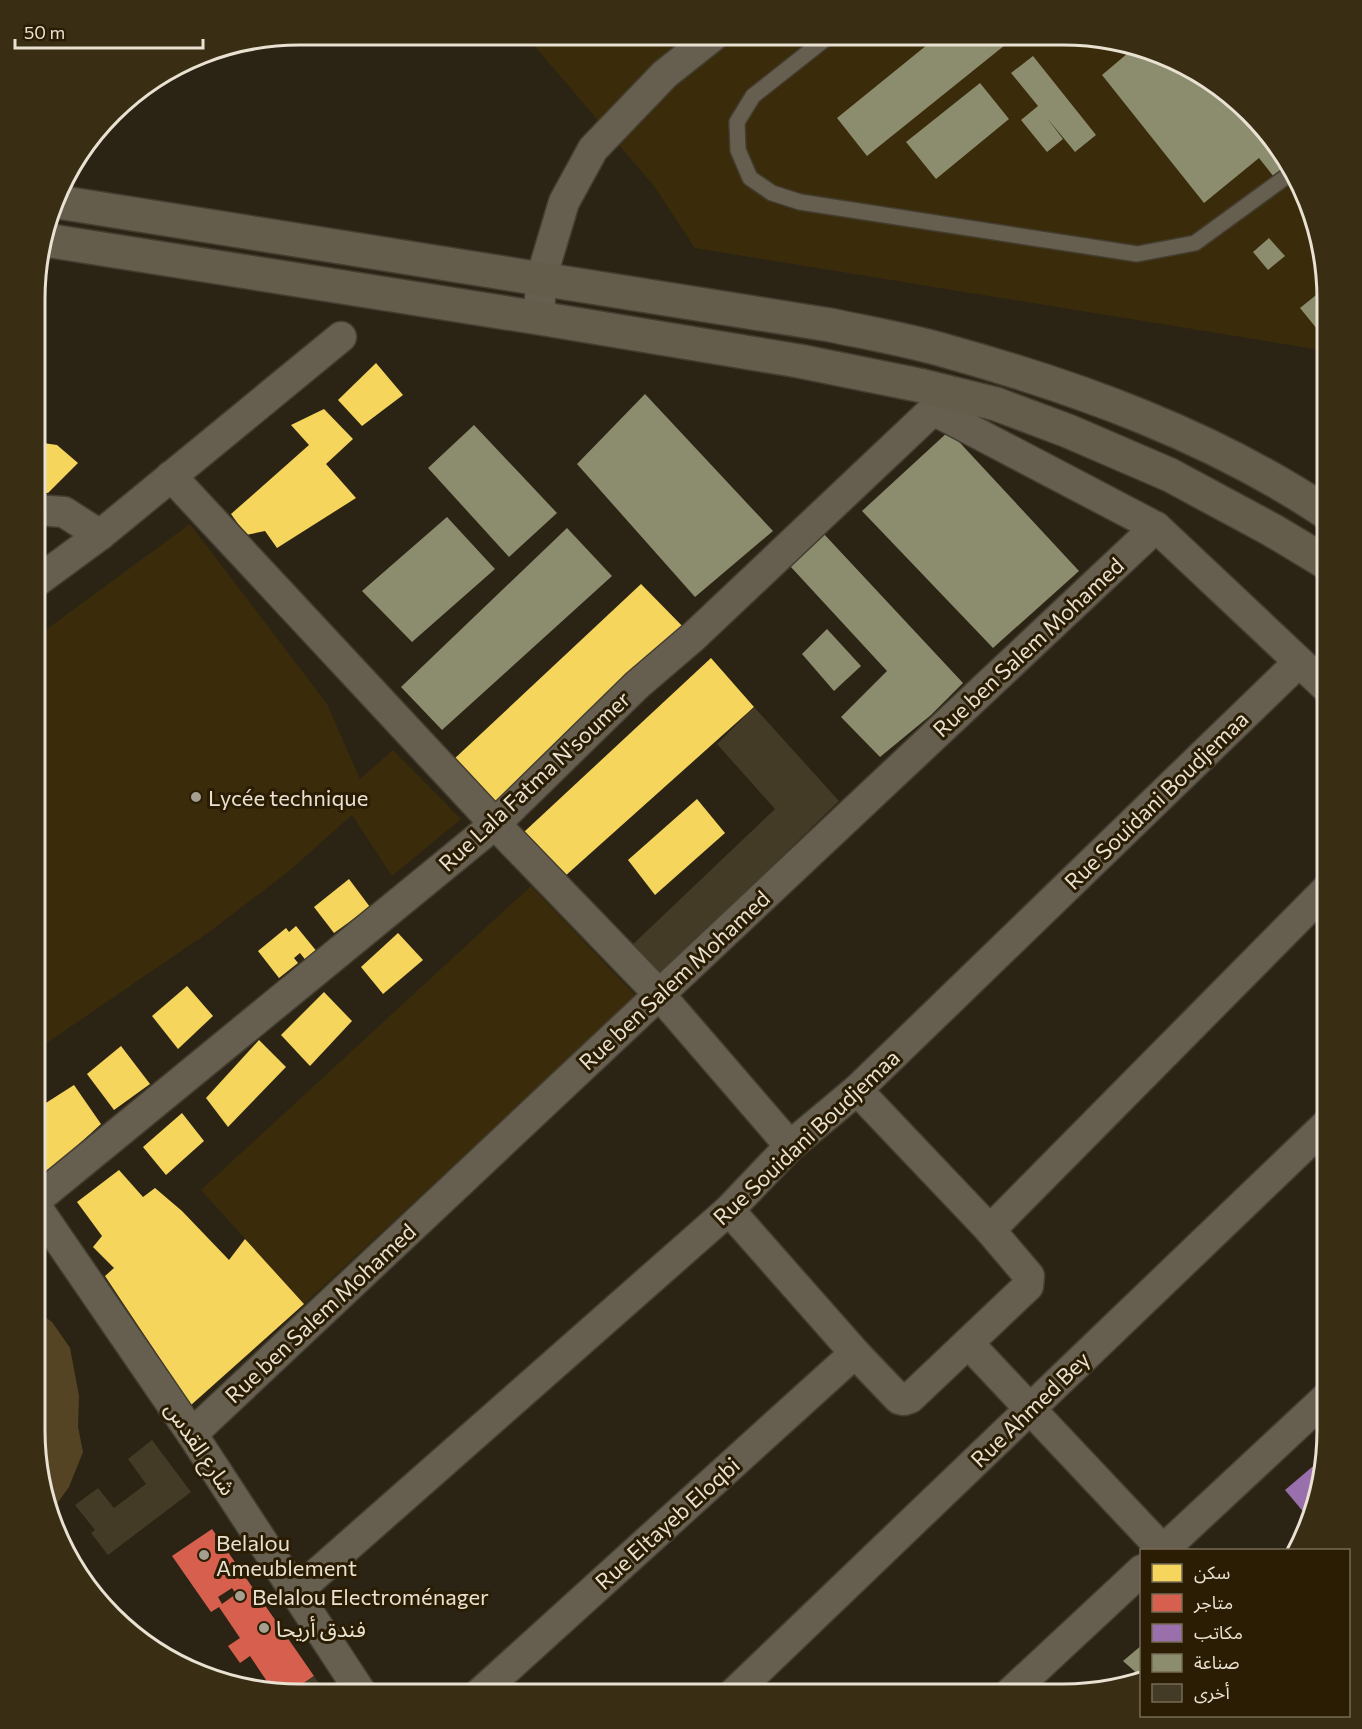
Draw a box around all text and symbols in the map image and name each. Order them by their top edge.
scale bar [15,12,202,50]
text: 50 m [24,21,65,43]
street label: Rue ben Salem Mohamed [927,552,1129,742]
street label: Rue Lala Fatma N'soumer [433,685,635,877]
street label: Rue Souidani Boudjemaa [1058,705,1254,895]
place label: Lycée technique [208,784,368,811]
marker: Lycée technique [189,790,203,804]
street label: Rue ben Salem Mohamed [573,885,775,1075]
street label: Rue Souidani Boudjemaa [707,1044,905,1230]
street label: Rue ben Salem Mohamed [219,1218,421,1408]
street label: Rue Ahmed Bey [965,1345,1095,1473]
street label: شارع القدس [157,1396,242,1502]
street label: Rue Eltayeb Eloqbi [589,1451,745,1595]
place label: Belalou Ameublement [216,1529,357,1581]
marker: Belalou Ameublement [197,1548,211,1562]
legend [1140,1549,1350,1717]
text: سكن [1194,1561,1230,1584]
place label: Belalou Electroménager [252,1583,489,1610]
marker: Belalou Electroménager [233,1589,247,1603]
text: متاجر [1193,1591,1233,1614]
place label: فندق أريحا [276,1615,366,1643]
marker: فندق أريحا [257,1621,271,1635]
text: مكاتب [1194,1621,1243,1643]
text: صناعة [1194,1651,1239,1673]
text: أخرى [1194,1681,1230,1704]

